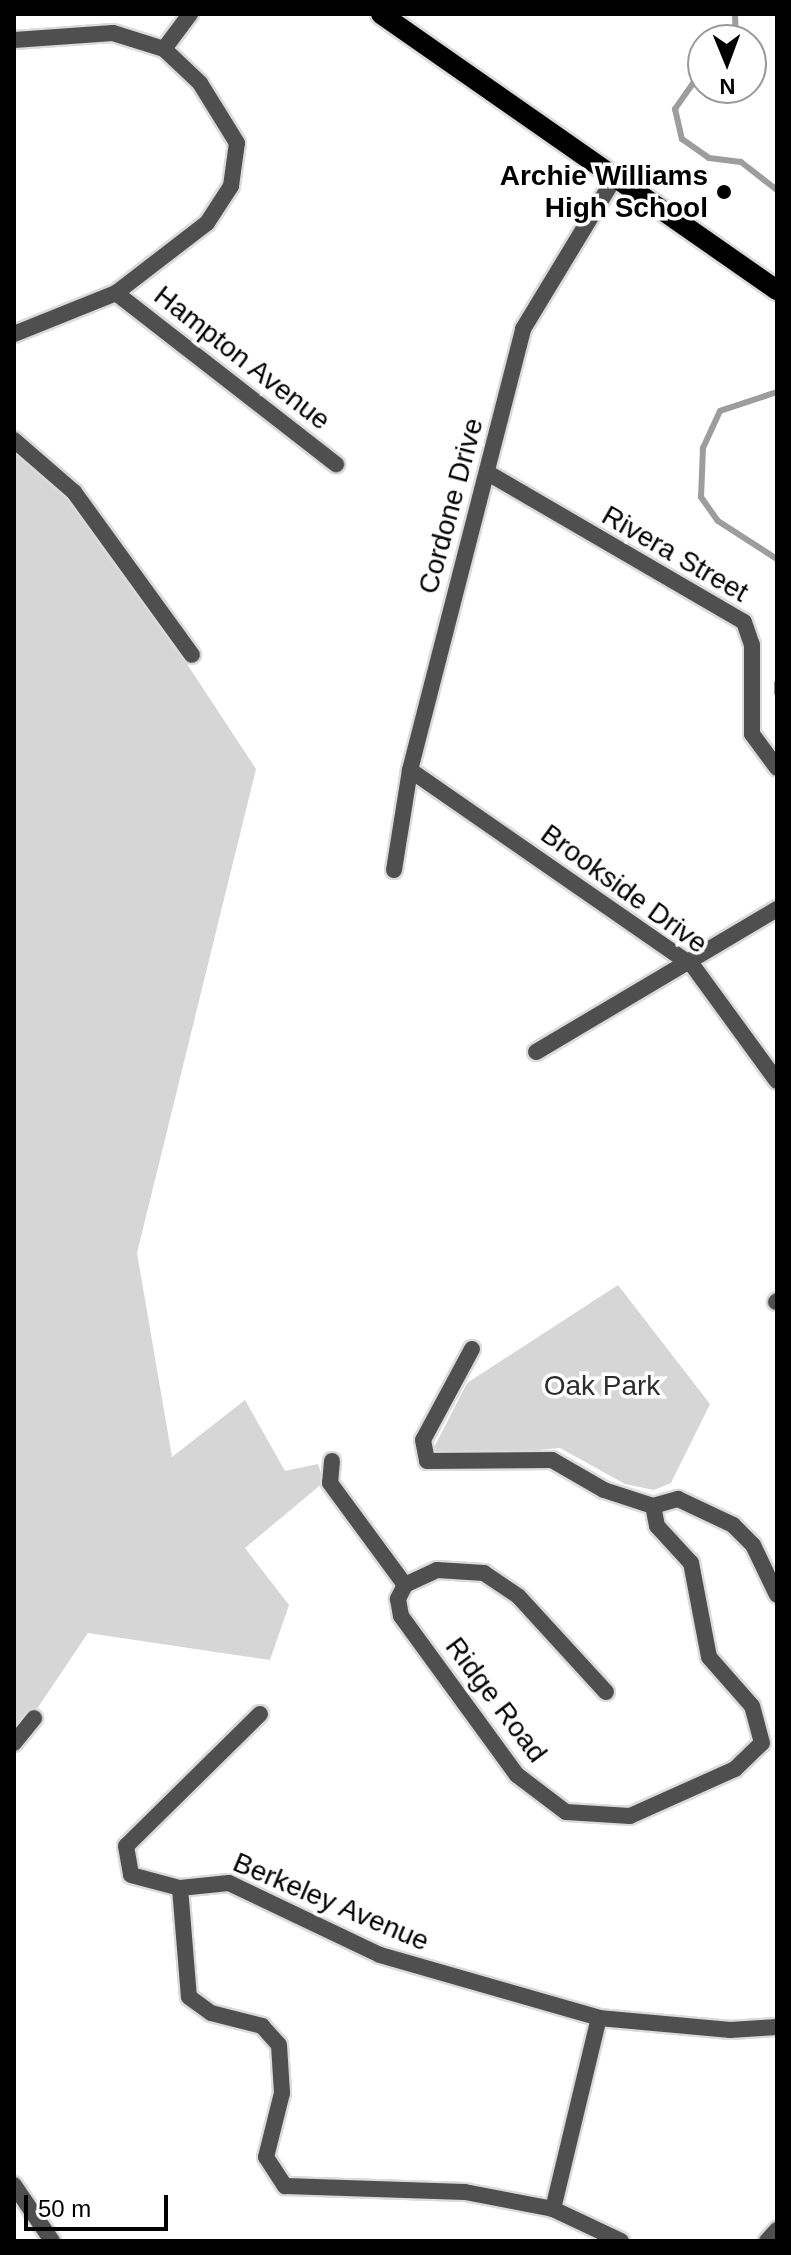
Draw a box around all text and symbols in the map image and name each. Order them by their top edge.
north arrow [687,24,767,104]
text: N [719,74,736,99]
place label: Archie Williams High School [500,159,708,225]
marker: Archie Williams High School [715,183,733,201]
street label: Hampton Avenue [147,278,337,438]
street label: Cordone Drive [411,414,491,598]
street label: Rivera Street [596,499,754,609]
street label: Brookside Drive [534,817,714,961]
park label: Oak Park [544,1369,660,1403]
street label: Ridge Road [438,1631,554,1769]
street label: Berkeley Avenue [227,1845,435,1959]
scale bar [28,2179,172,2229]
text: 50 m [38,2195,91,2222]

